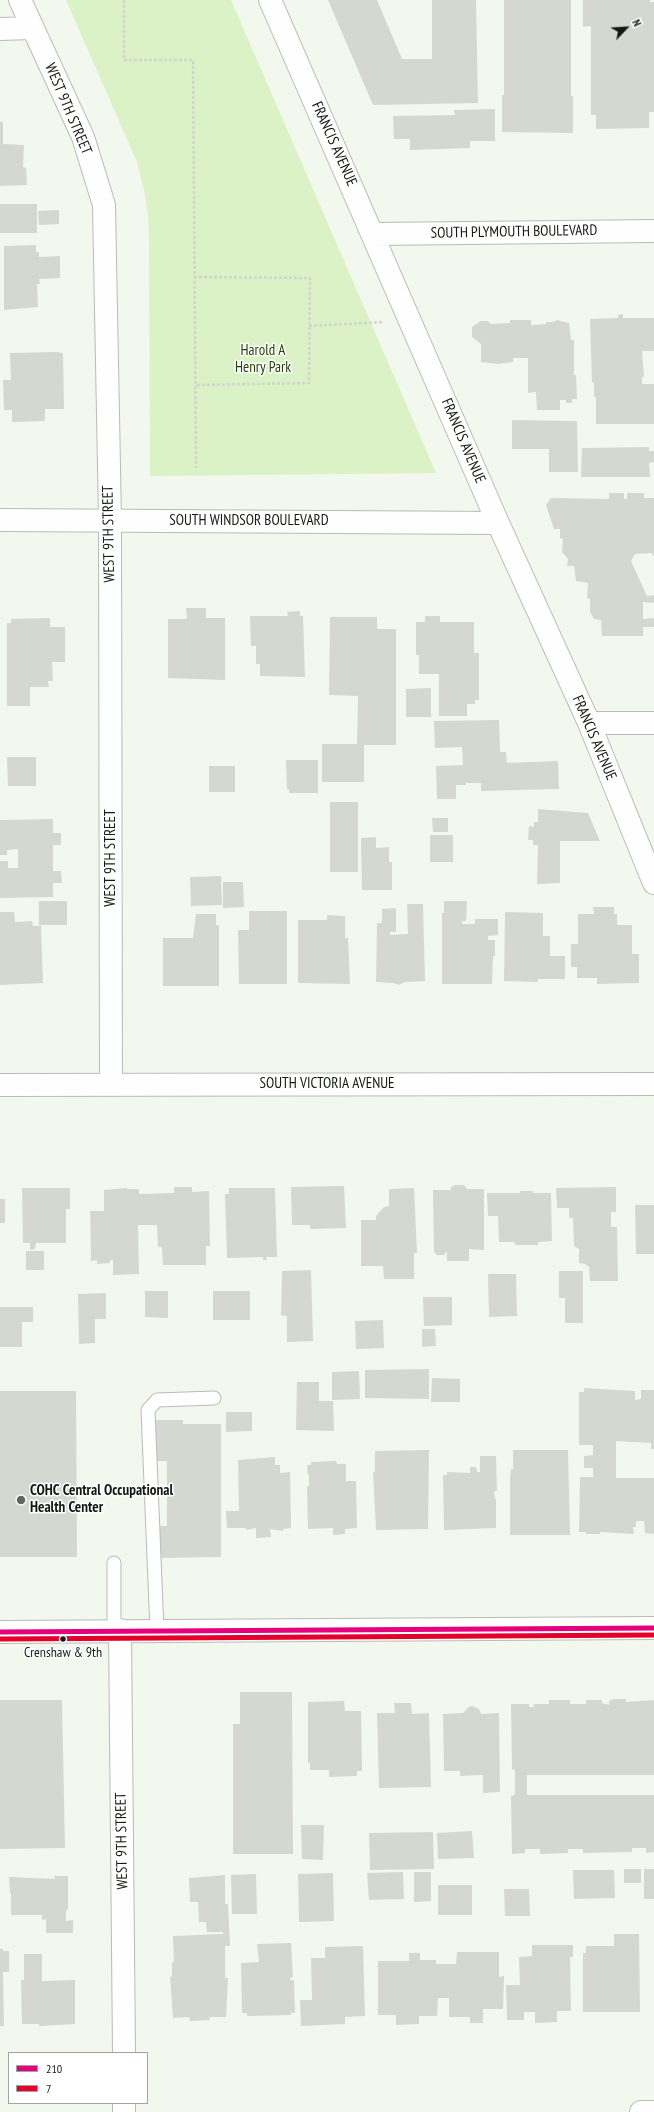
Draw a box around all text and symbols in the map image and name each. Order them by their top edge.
north arrow [606,8,646,48]
text: N [629,17,644,29]
street label: WEST 9TH STREET [41,61,95,157]
street label: FRANCIS AVENUE [307,99,361,189]
street label: SOUTH PLYMOUTH BOULEVARD [430,222,598,242]
park label: Harold A Henry Park [235,342,291,377]
street label: FRANCIS AVENUE [437,396,489,486]
street label: WEST 9TH STREET [99,485,119,583]
street label: SOUTH WINDSOR BOULEVARD [169,512,329,530]
street label: FRANCIS AVENUE [568,693,620,783]
street label: WEST 9TH STREET [102,809,120,907]
street label: SOUTH VICTORIA AVENUE [260,1075,394,1093]
place label: COHC Central Occupational Health Center [30,1482,173,1517]
marker: COHC Central Occupational Health Center [15,1494,27,1506]
marker: Crenshaw & 9th [58,1634,68,1644]
place label: Crenshaw & 9th [24,1645,102,1661]
street label: WEST 9TH STREET [112,1792,132,1890]
legend [8,2052,148,2104]
text: 210 [46,2061,62,2076]
text: 7 [46,2081,51,2096]

